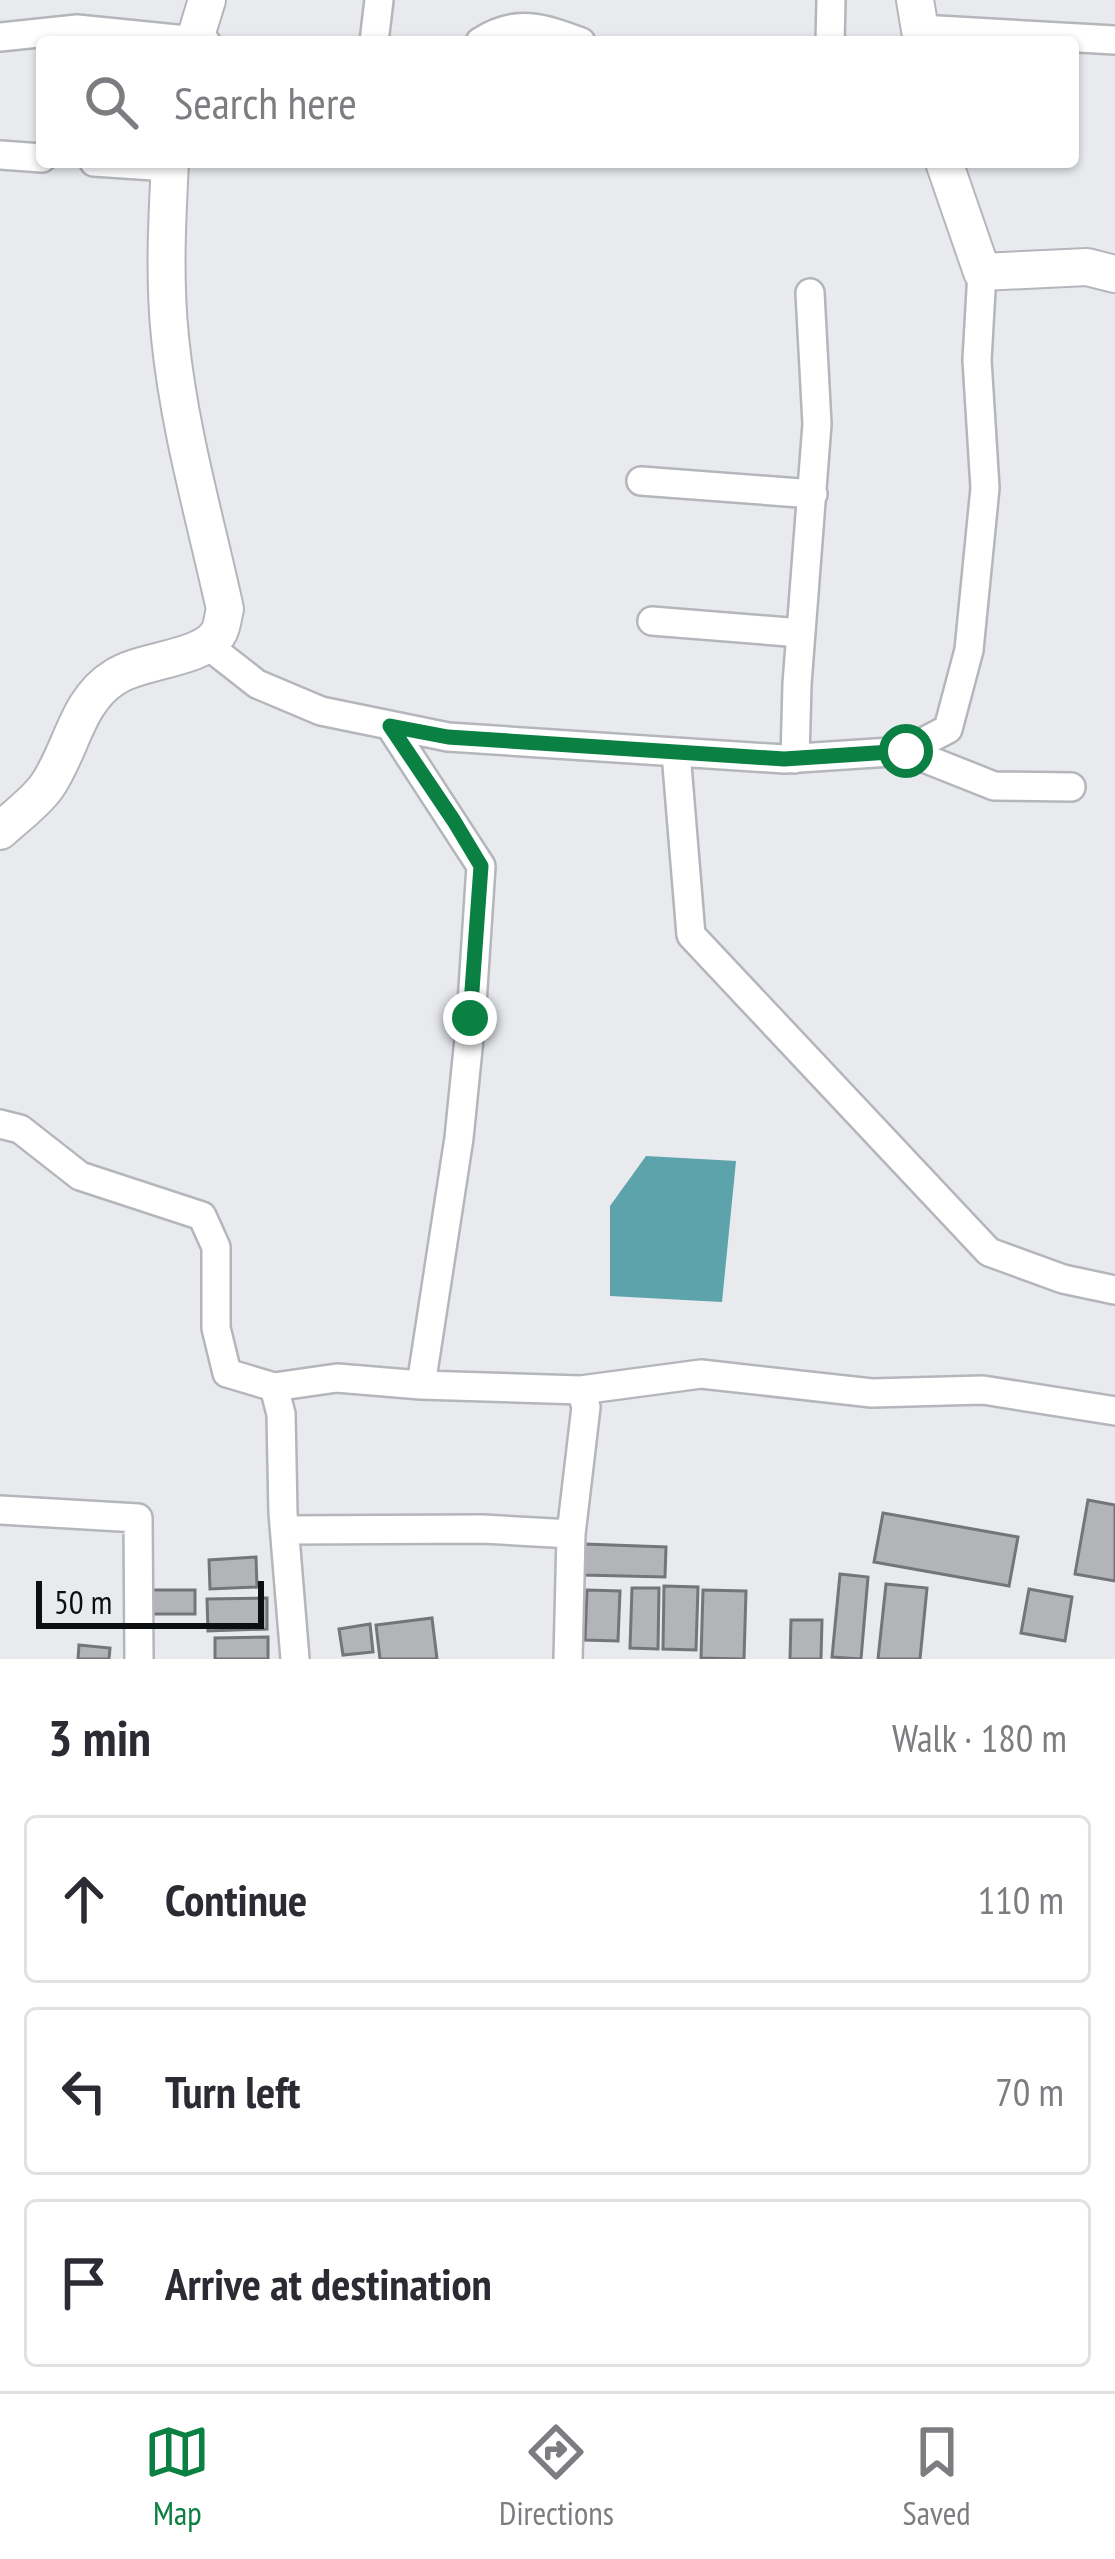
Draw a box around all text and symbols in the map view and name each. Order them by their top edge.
search box [36,36,1079,168]
icon: search [78,69,144,135]
text: Search here [174,73,357,131]
route start [879,724,933,778]
route end [443,991,497,1045]
scale bar [36,1575,264,1628]
text: 50 m [54,1580,112,1623]
text: 3 min [48,1704,151,1770]
text: Walk · 180 m [892,1712,1067,1763]
icon: ahead [51,1866,117,1932]
text: Continue [165,1870,307,1928]
text: 110 m [978,1874,1064,1925]
icon: left [51,2058,117,2124]
text: Turn left [165,2062,300,2120]
text: 70 m [995,2066,1064,2117]
icon: arrive [51,2250,117,2316]
text: Arrive at destination [165,2254,492,2312]
tab: Map [144,2419,210,2534]
tab: Directions [499,2419,614,2534]
tab: Saved [903,2419,971,2534]

